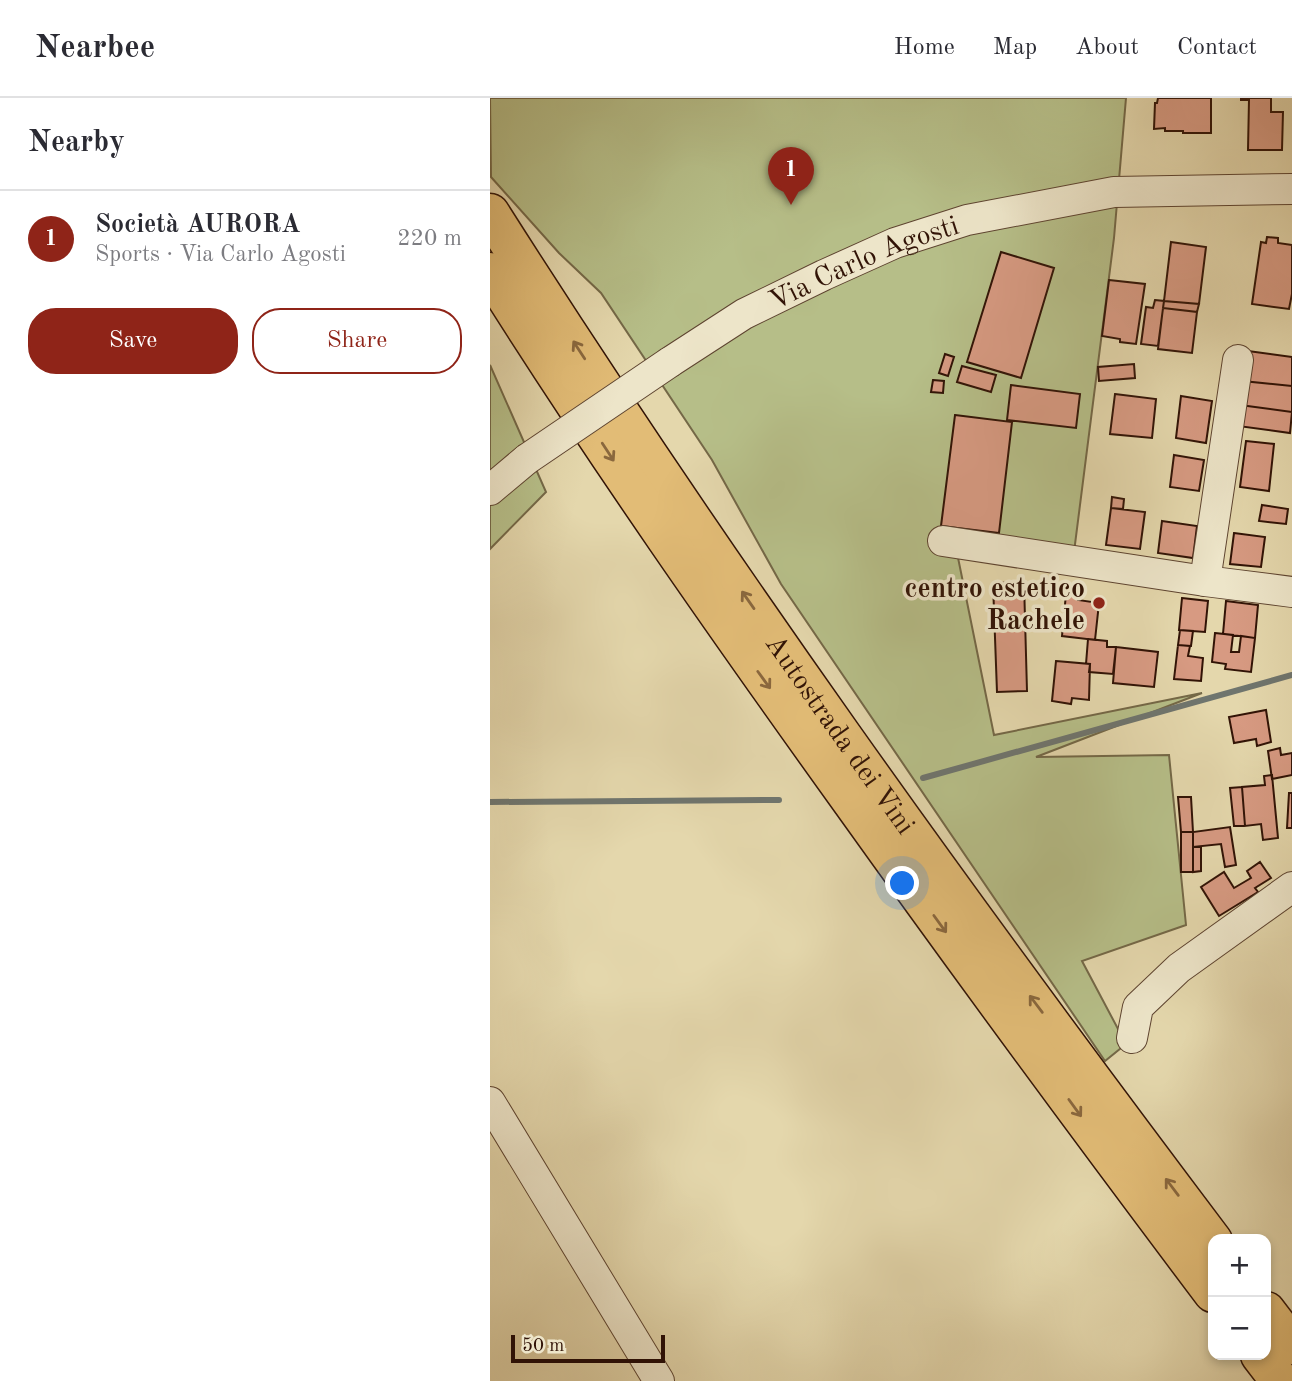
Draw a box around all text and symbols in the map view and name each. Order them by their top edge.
text: Nearbee [35,32,155,65]
text: Home [894,36,955,60]
text: Map [993,36,1037,60]
text: About [1075,36,1139,60]
text: Contact [1177,36,1257,60]
text: Nearby [28,128,125,158]
pin: 1 [768,147,814,205]
text: Società AURORA [95,212,301,238]
street label: Via Carlo Agosti [766,213,962,316]
text: 1 [44,227,58,250]
text: 220 m [397,227,462,250]
text: Sports · Via Carlo Agosti [95,243,346,266]
button: Save [28,308,238,374]
button: Share [252,308,462,374]
one-way arrow [572,341,586,360]
one-way arrow [600,442,615,461]
place label: centro estetico Rachele [904,576,1085,636]
one-way arrow [741,591,755,610]
marker: centro estetico Rachele [1091,595,1107,611]
street label: Autostrada dei Vini [759,630,919,840]
one-way arrow [757,670,771,689]
your location [885,866,919,900]
one-way arrow [933,914,947,933]
one-way arrow [1029,995,1044,1014]
one-way arrow [1067,1098,1082,1117]
one-way arrow [1165,1177,1180,1196]
map controls [1208,1234,1271,1360]
button: + [1208,1234,1271,1297]
button: − [1208,1297,1271,1360]
scale bar [511,1332,665,1364]
text: 50 m [522,1337,564,1356]

